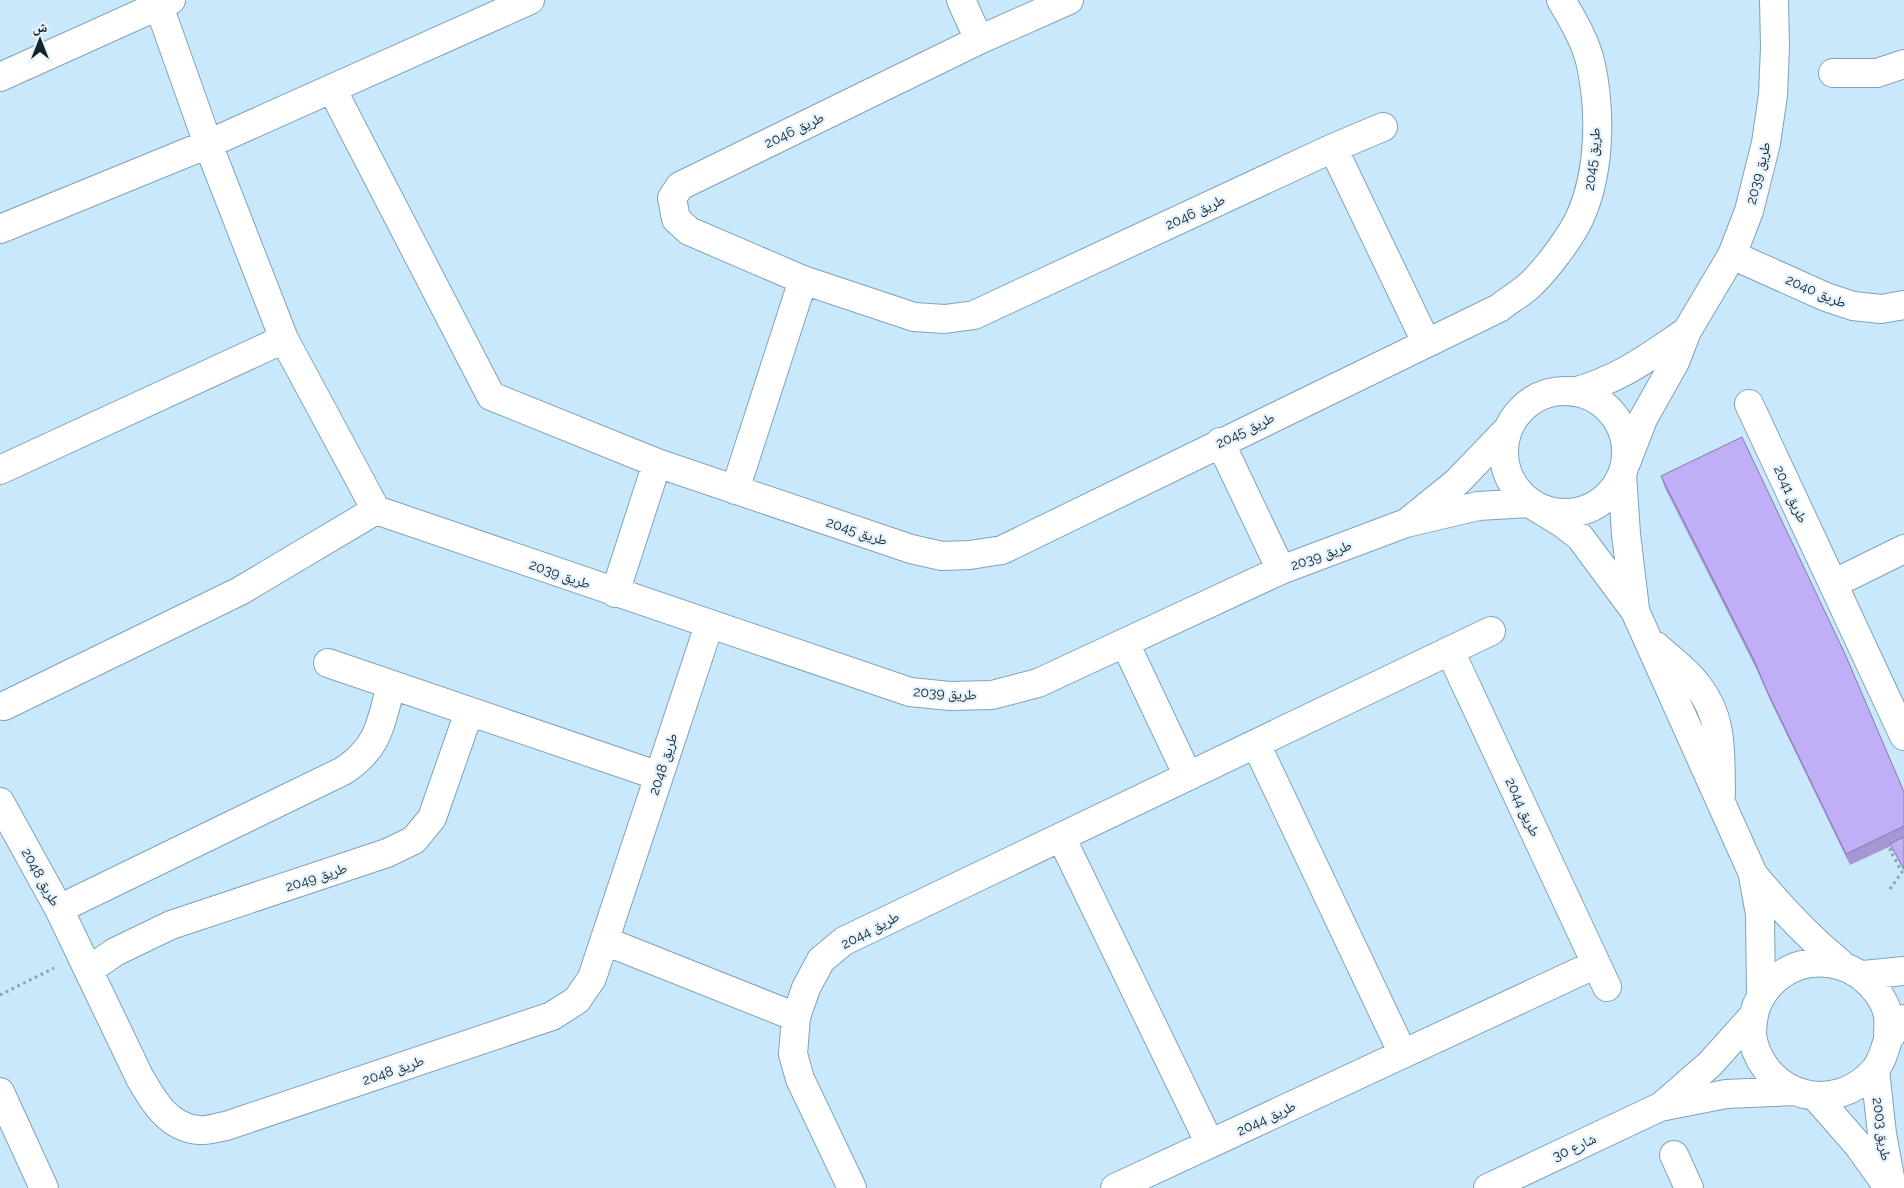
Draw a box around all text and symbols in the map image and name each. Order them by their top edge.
north arrow [15,15,65,65]
text: ش [33,19,48,36]
street label: طريق 2046 [762,109,827,153]
street label: طريق 2045 [1581,127,1605,192]
street label: طريق 2039 [1743,140,1775,206]
street label: طريق 2046 [1163,191,1228,235]
street label: طريق 2040 [1782,271,1849,313]
street label: طريق 2045 [1213,409,1278,453]
street label: طريق 2041 [1769,463,1811,526]
street label: طريق 2045 [824,514,890,550]
street label: طريق 2039 [1288,537,1354,575]
street label: طريق 2039 [527,556,593,594]
street label: طريق 2039 [913,683,977,705]
street label: طريق 2048 [645,731,682,798]
street label: طريق 2044 [1501,775,1544,840]
street label: طريق 2048 [17,845,64,910]
street label: طريق 2049 [283,860,350,896]
street label: طريق 2044 [838,908,903,954]
street label: طريق 2048 [360,1052,427,1090]
street label: طريق 2003 [1868,1096,1894,1162]
street label: طريق 2044 [1234,1097,1299,1140]
street label: شارع 30 [1550,1130,1599,1166]

